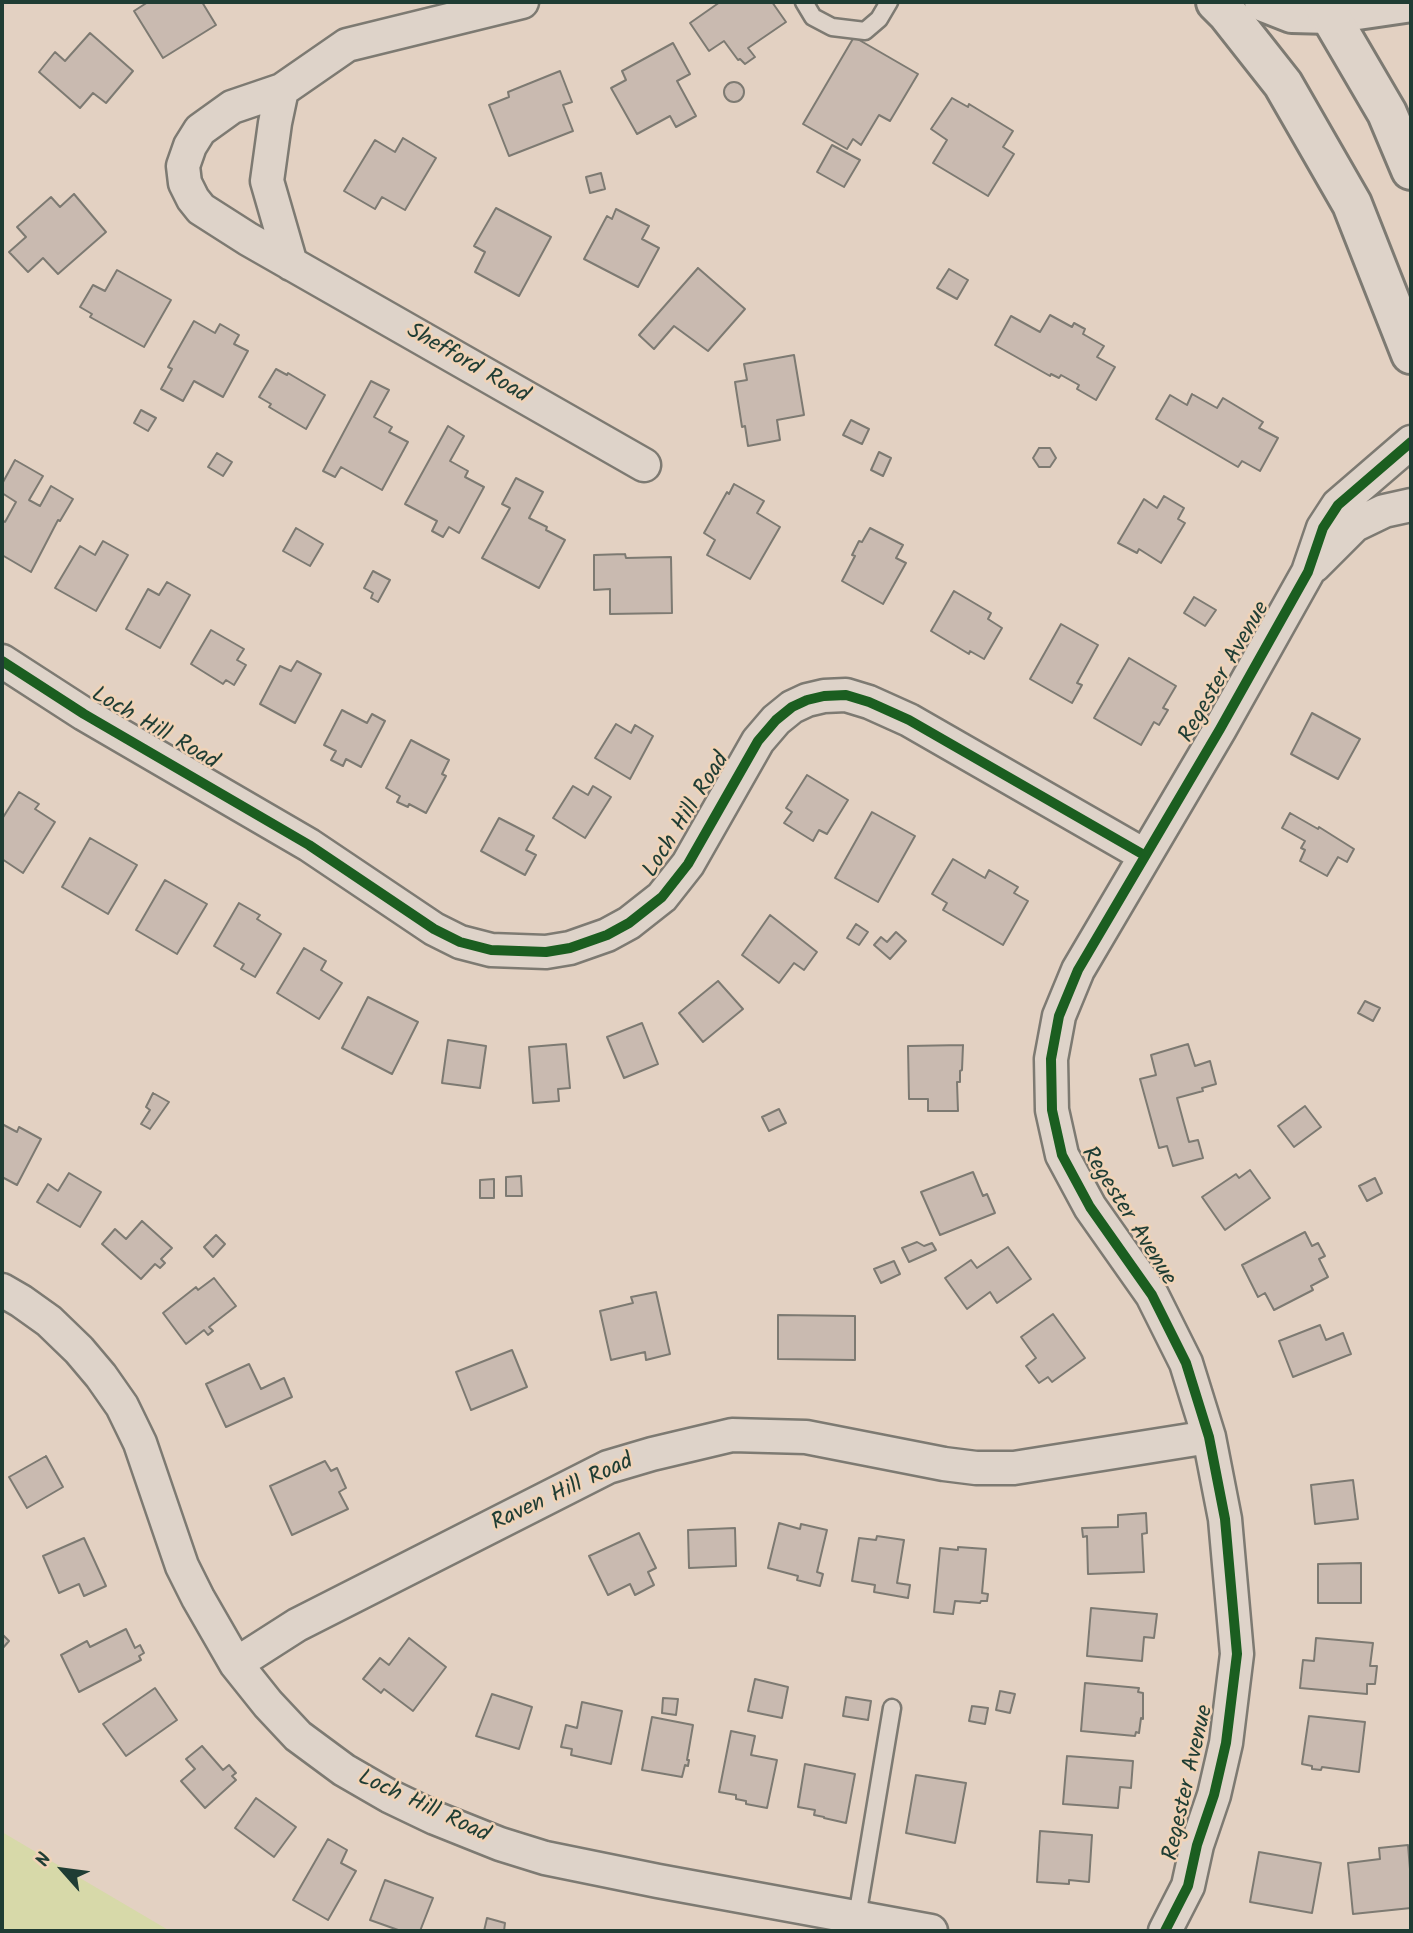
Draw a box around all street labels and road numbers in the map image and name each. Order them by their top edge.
street label: Shefford Road [401,319,533,411]
street label: Regester Avenue [1174,597,1278,749]
street label: Loch Hill Road [86,682,222,778]
street label: Loch Hill Road [639,748,737,884]
street label: Regester Avenue [1073,1142,1181,1292]
street label: Raven Hill Road [488,1449,638,1539]
street label: Regester Avenue [1159,1703,1221,1863]
street label: Loch Hill Road [353,1765,493,1851]

